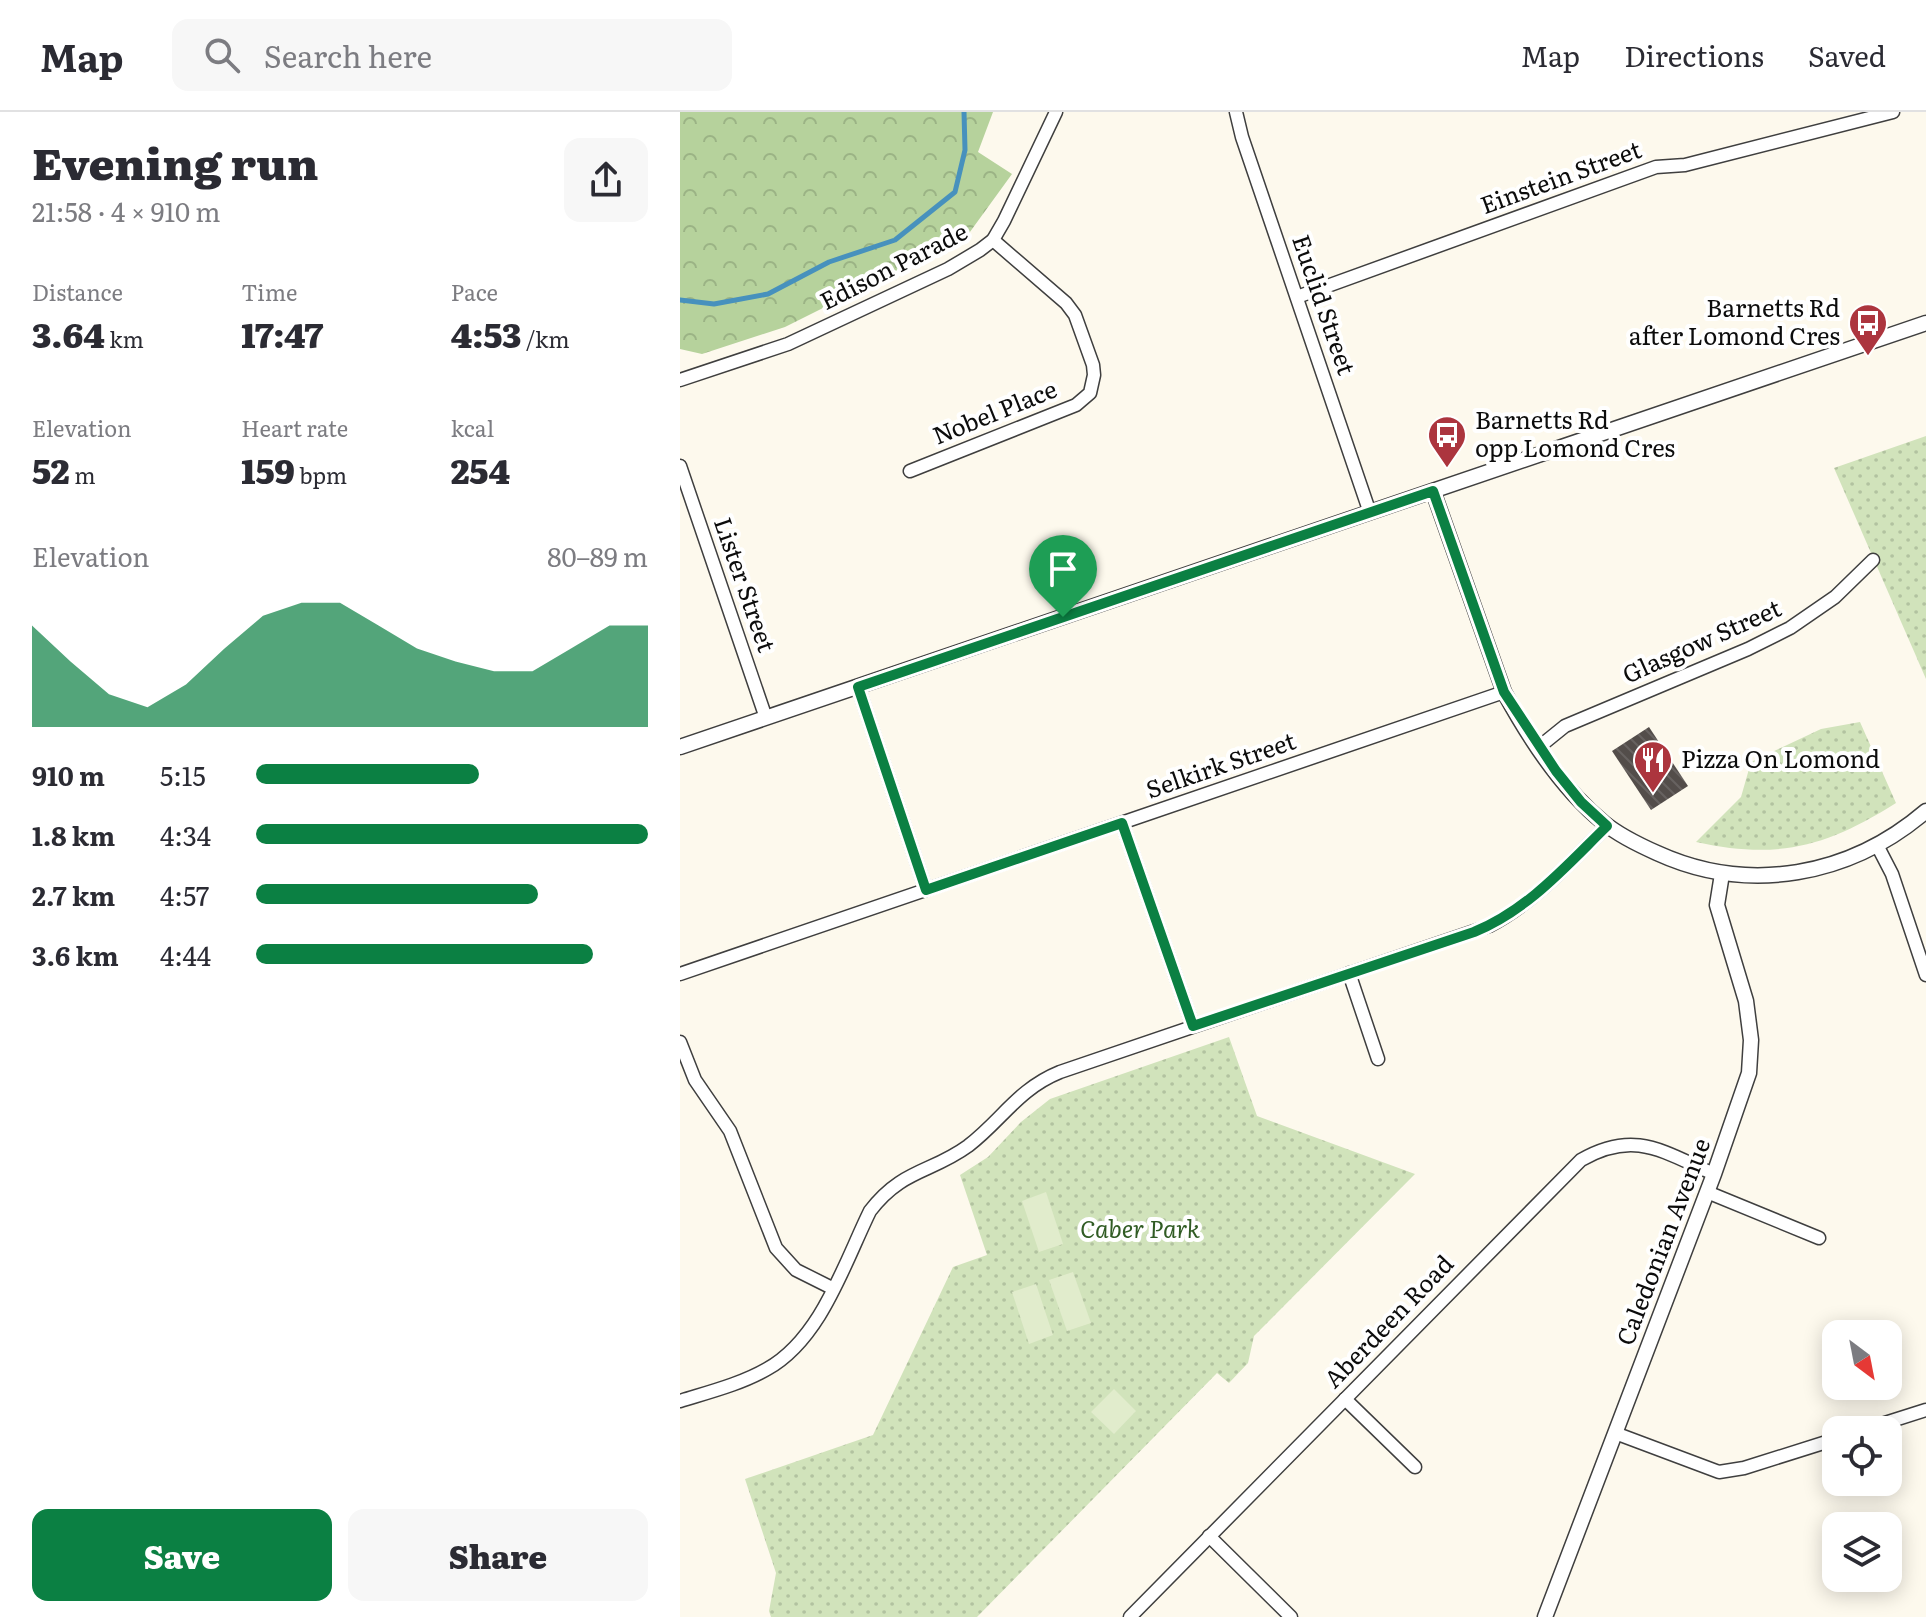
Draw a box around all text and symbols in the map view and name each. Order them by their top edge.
search box [172,19,732,91]
text: Map [40,27,124,84]
icon: search [200,33,244,77]
text: Search here [264,33,432,77]
text: Map [1521,34,1580,76]
text: Directions [1624,34,1764,76]
text: Saved [1808,34,1886,76]
text: Evening run [32,128,318,194]
street label: Einstein Street [1475,130,1646,221]
button: share [564,138,648,222]
text: 21:58 · 4 × 910 m [32,191,221,230]
street label: Edison Parade [813,213,973,317]
street label: Euclid Street [1285,229,1366,379]
text: Distance [32,275,123,308]
text: Time [241,275,297,308]
text: Pace [451,275,498,308]
place label: Barnetts Rd after Lomond Cres [1629,289,1840,352]
bus stop icon: Barnetts Rd after Lomond Cres [1847,302,1889,357]
text: 3.64 [32,308,105,358]
text: 17:47 [241,308,323,358]
text: 4:53 [451,308,521,358]
text: km [105,322,144,355]
text: /km [521,322,570,355]
street label: Nobel Place [927,370,1061,451]
place label: Barnetts Rd opp Lomond Cres [1475,401,1675,464]
text: Elevation [32,411,131,444]
text: Heart rate [241,411,348,444]
text: kcal [451,411,494,444]
bus stop icon: Barnetts Rd opp Lomond Cres [1426,414,1468,469]
text: 52 [32,444,70,494]
text: 159 [241,444,295,494]
text: 254 [451,444,510,494]
text: m [70,458,96,491]
text: bpm [295,458,347,491]
street label: Lister Street [707,512,786,657]
pin [1029,535,1097,617]
text: Elevation [32,536,150,575]
text: 80–89 m [547,536,648,575]
icon: arrive [1041,547,1085,591]
street label: Glasgow Street [1616,589,1786,690]
street label: Selkirk Street [1141,722,1300,806]
restaurant icon: Pizza On Lomond [1632,739,1674,794]
place label: Pizza On Lomond [1681,740,1880,775]
text: 910 m [32,755,105,794]
text: 5:15 [160,755,206,794]
text: 1.8 km [32,815,115,854]
text: 4:34 [160,815,211,854]
text: 2.7 km [32,875,115,914]
text: 4:57 [160,875,209,914]
text: 3.6 km [32,935,119,974]
text: 4:44 [160,935,211,974]
street label: Caledonian Avenue [1606,1132,1717,1350]
park label: Caber Park [1080,1210,1201,1245]
street label: Aberdeen Road [1314,1246,1460,1395]
north arrow [1822,1320,1902,1400]
map controls [1822,1320,1902,1592]
button: locate [1822,1416,1902,1496]
button: Save [32,1509,332,1601]
button: Share [348,1509,648,1601]
button: layers [1822,1512,1902,1592]

